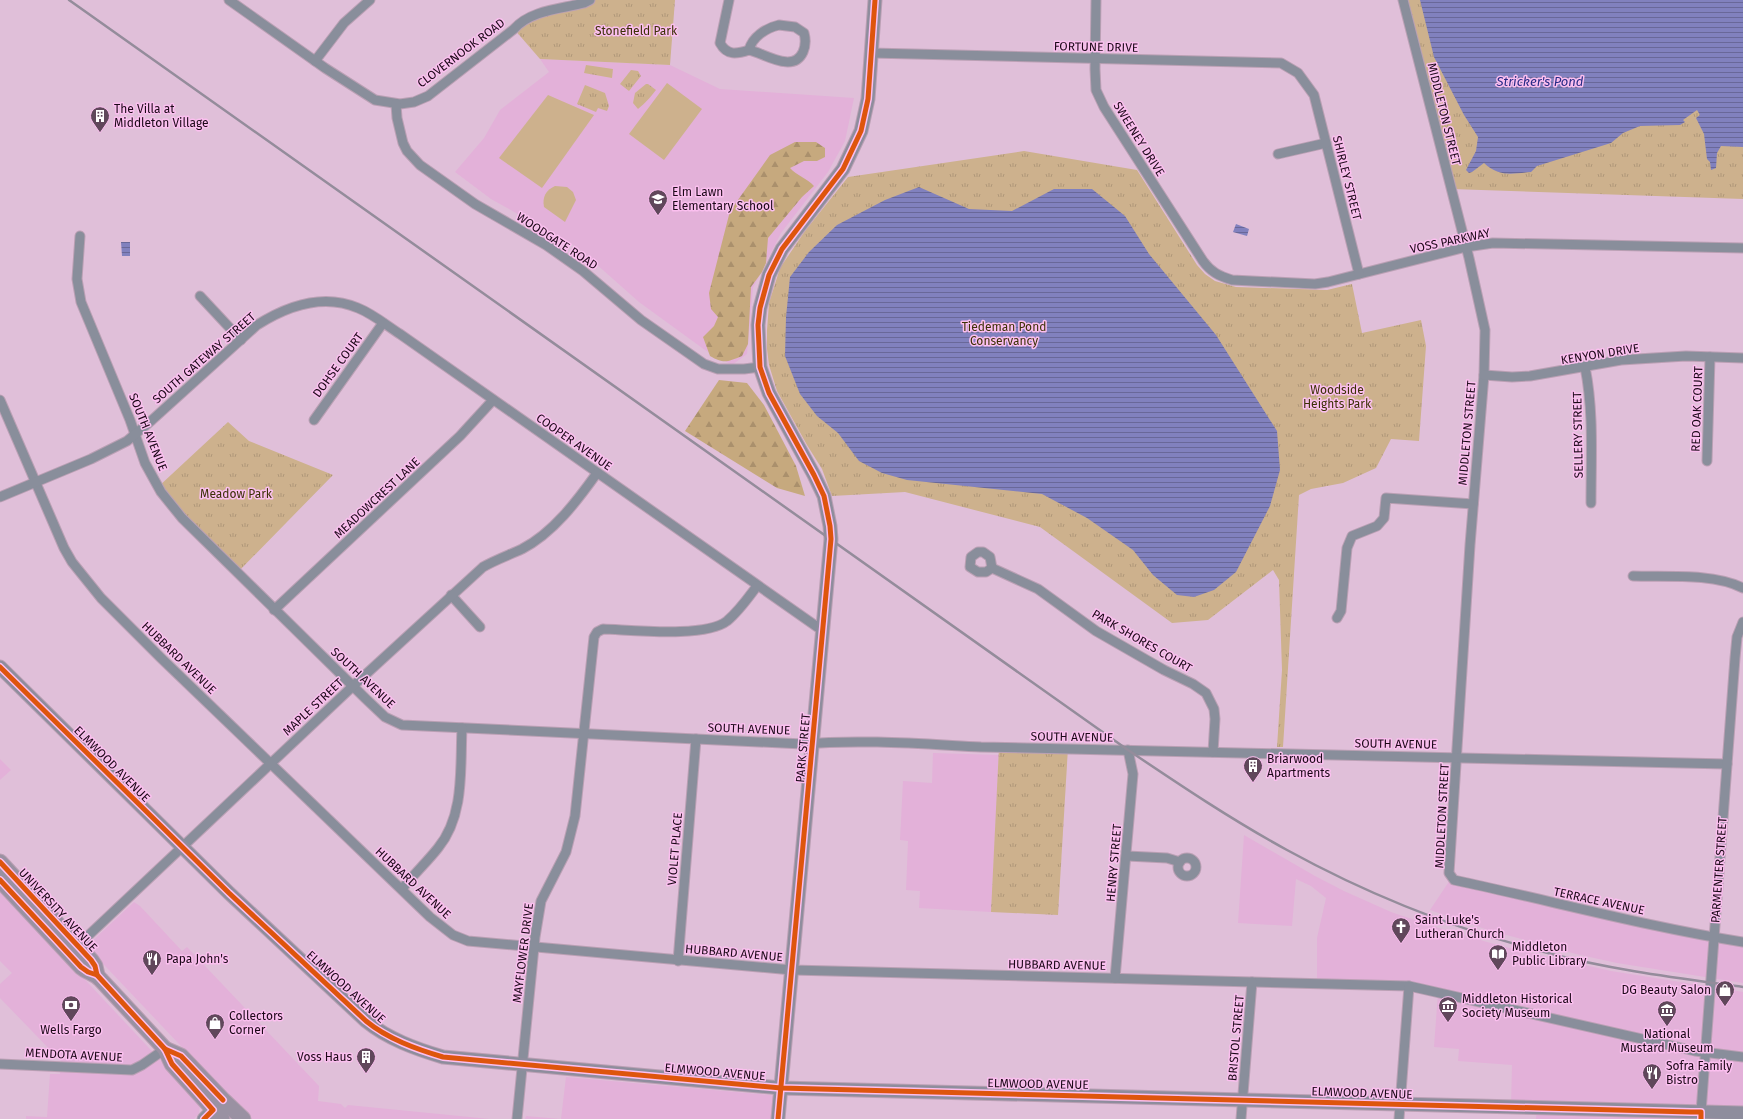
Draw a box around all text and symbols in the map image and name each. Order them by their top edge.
street label: CLOVERNOOK ROAD [415,15,508,90]
park label: Stonefield Park [595,24,678,38]
street label: FORTUNE DRIVE [1054,39,1138,55]
street label: MIDDLETON STREET [1425,61,1464,167]
water label: Stricker's Pond [1496,74,1584,89]
street label: SWEENEY DRIVE [1111,99,1167,179]
place label: The Villa at Middleton Village [114,102,208,130]
building icon: The Villa at Middleton Village [89,105,111,133]
street label: SHIRLEY STREET [1330,134,1364,222]
place label: Elm Lawn Elementary School [672,185,774,213]
school or university icon: Elm Lawn Elementary School [647,188,669,216]
street label: WOODGATE ROAD [514,210,600,273]
street label: VOSS PARKWAY [1409,226,1492,256]
street label: SOUTH GATEWAY STREET [150,309,259,406]
park label: Tiedeman Pond Conservancy [962,320,1046,348]
street label: DOHSE COURT [310,329,367,400]
street label: KENYON DRIVE [1560,341,1640,367]
street label: RED OAK COURT [1689,365,1706,452]
street label: MIDDLETON STREET [1455,379,1479,486]
park label: Woodside Heights Park [1303,383,1372,411]
street label: SOUTH AVENUE [126,391,170,473]
street label: SELLERY STREET [1570,391,1586,479]
street label: COOPER AVENUE [533,411,615,473]
street label: MEADOWCREST LANE [331,455,423,541]
park label: Meadow Park [200,487,273,501]
street label: PARK SHORES COURT [1090,607,1195,676]
street label: HUBBARD AVENUE [139,619,219,697]
street label: SOUTH AVENUE [328,645,398,711]
street label: MAPLE STREET [280,675,347,739]
street label: PARK STREET [793,712,813,783]
street label: SOUTH AVENUE [707,721,791,737]
street label: ELMWOOD AVENUE [71,723,153,805]
street label: SOUTH AVENUE [1031,729,1113,745]
street label: SOUTH AVENUE [1355,736,1437,752]
place label: Briarwood Apartments [1267,752,1331,780]
building icon: Briarwood Apartments [1242,755,1264,783]
street label: MIDDLETON STREET [1432,762,1452,869]
street label: VIOLET PLACE [665,812,685,886]
street label: PARMENTER STREET [1708,816,1730,923]
street label: HENRY STREET [1104,823,1124,903]
street label: HUBBARD AVENUE [372,844,454,922]
street label: UNIVERSITY AVENUE [16,866,100,954]
street label: TERRACE AVENUE [1552,885,1646,917]
street label: MAYFLOWER DRIVE [510,902,536,1004]
place label: Saint Luke's Lutheran Church [1415,913,1504,941]
church icon: Saint Luke's Lutheran Church [1390,916,1412,944]
place label: Middleton Public Library [1512,940,1586,968]
street label: HUBBARD AVENUE [685,942,783,964]
library icon: Middleton Public Library [1487,943,1509,971]
restaurant icon: Papa John's [141,948,163,976]
street label: ELMWOOD AVENUE [304,948,388,1026]
place label: Papa John's [166,952,229,966]
street label: HUBBARD AVENUE [1008,957,1106,973]
shop icon: DG Beauty Salon [1714,979,1736,1007]
place label: DG Beauty Salon [1621,983,1711,997]
place label: Middleton Historical Society Museum [1462,992,1573,1020]
bank icon: Wells Fargo [60,994,82,1022]
street label: BRISTOL STREET [1225,994,1247,1082]
museum icon: Middleton Historical Society Museum [1437,995,1459,1023]
museum icon: National Mustard Museum [1656,999,1678,1027]
place label: Collectors Corner [229,1009,283,1037]
shop icon: Collectors Corner [204,1012,226,1040]
place label: Wells Fargo [40,1023,102,1037]
place label: National Mustard Museum [1620,1027,1714,1055]
street label: MENDOTA AVENUE [25,1045,123,1065]
building icon: Voss Haus [355,1046,377,1074]
place label: Voss Haus [297,1050,352,1064]
place label: Sofra Family Bistro [1666,1059,1732,1087]
street label: ELMWOOD AVENUE [664,1061,766,1083]
restaurant icon: Sofra Family Bistro [1641,1062,1663,1090]
street label: ELMWOOD AVENUE [987,1076,1089,1092]
street label: ELMWOOD AVENUE [1311,1084,1413,1102]

